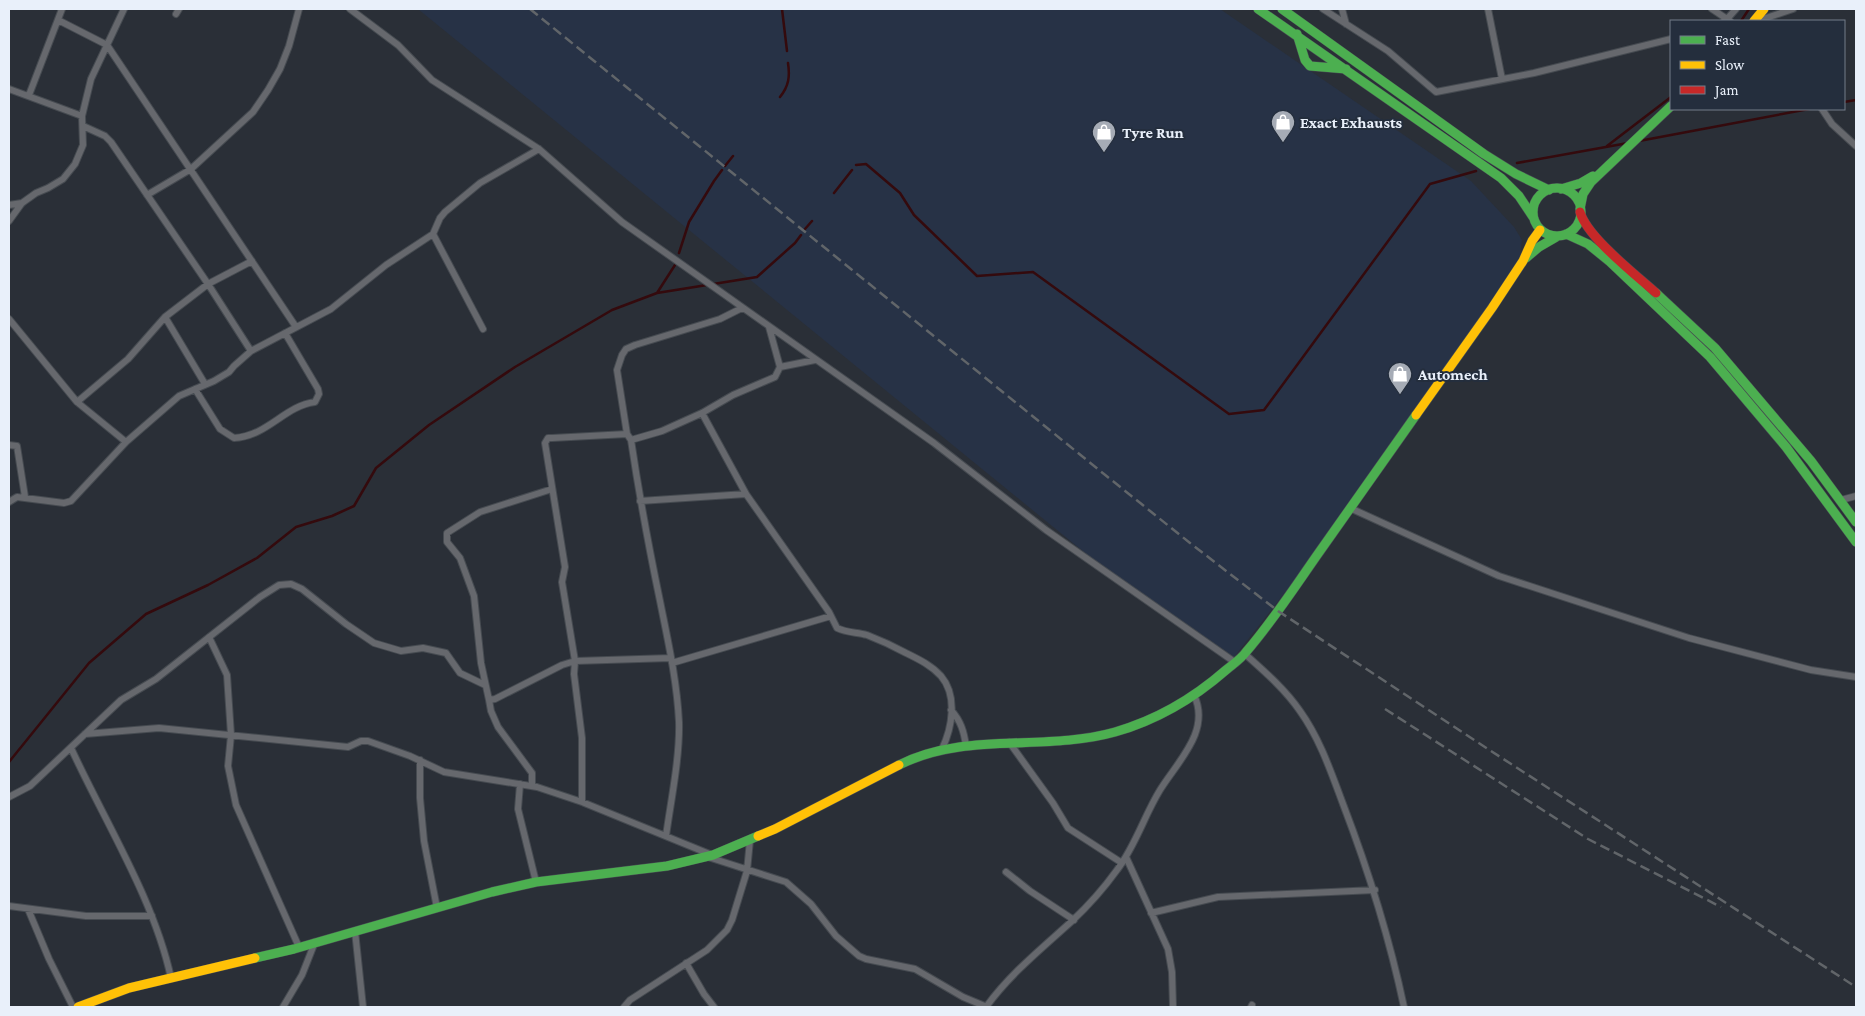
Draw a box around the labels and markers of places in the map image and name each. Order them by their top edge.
shop icon: Exact Exhausts [1270,109,1296,143]
place label: Exact Exhausts [1300,114,1403,131]
shop icon: Tyre Run [1091,119,1117,153]
place label: Tyre Run [1122,124,1184,141]
shop icon: Automech [1387,361,1413,395]
place label: Automech [1417,366,1488,383]

